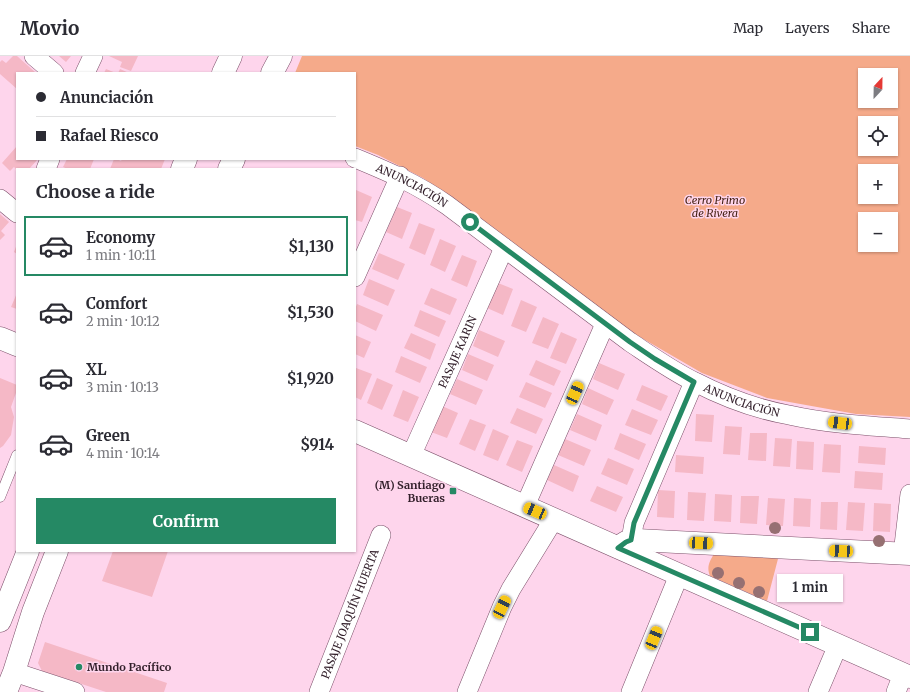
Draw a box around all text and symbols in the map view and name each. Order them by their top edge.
text: Movio [20,16,79,40]
text: Map [733,19,763,37]
text: Layers [785,19,830,37]
text: Share [852,19,890,37]
north arrow [858,68,898,108]
map controls [858,68,898,252]
text: Anunciación [60,88,153,107]
button: locate [858,116,898,156]
text: Rafael Riesco [60,126,158,145]
street label: ANUNCIACIÓN [373,160,451,211]
button: + [858,164,898,204]
text: Choose a ride [36,180,155,203]
park label: Cerro Primo de Rivera [685,193,745,220]
button: − [858,212,898,252]
route start [461,213,479,231]
icon: car [38,228,74,264]
text: Economy [86,228,155,247]
text: $1,130 [288,237,334,256]
text: 1 min · 10:11 [86,247,156,264]
icon: car [38,294,74,330]
text: Comfort [86,294,147,313]
text: $1,530 [287,303,334,322]
text: 2 min · 10:12 [86,313,160,330]
street label: PASAJE KARIN [435,313,480,390]
icon: car [38,360,74,396]
text: XL [86,360,107,379]
text: $1,920 [287,369,334,388]
text: 3 min · 10:13 [86,379,159,396]
car [565,380,585,406]
street label: ANUNCIACIÓN [701,380,781,420]
car [827,416,853,430]
icon: car [38,426,74,462]
text: Green [86,426,130,445]
text: $914 [300,435,334,454]
text: 4 min · 10:14 [86,445,160,462]
place label: (M) Santiago Bueras [375,478,445,505]
marker: (M) Santiago Bueras [448,486,458,496]
button: Confirm [36,498,336,544]
car [522,501,548,521]
car [689,536,713,550]
car [829,544,853,558]
street label: PASAJE JOAQUÍN HUERTA [318,547,382,681]
callout: 1 min [777,574,843,602]
text: 1 min [792,579,828,596]
car [491,594,513,620]
route end [801,623,819,641]
car [644,625,664,651]
place label: Mundo Pacífico [87,660,172,674]
marker: Mundo Pacífico [74,662,84,672]

